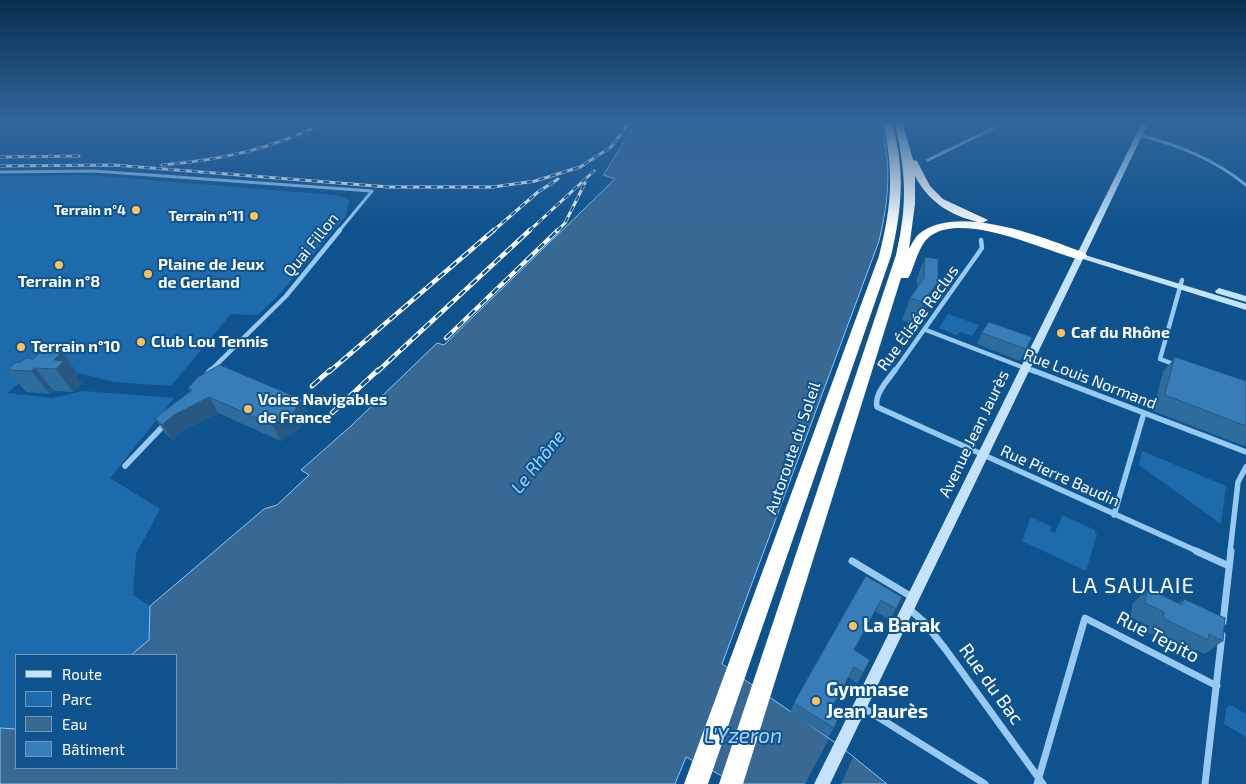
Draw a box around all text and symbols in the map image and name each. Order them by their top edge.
place label: Terrain n°4 [54,202,126,218]
marker: Terrain n°4 [130,204,142,216]
place label: Terrain n°11 [169,208,244,224]
street label: Quai Fillon [279,209,343,281]
marker: Terrain n°11 [248,210,260,222]
place label: Plaine de Jeux de Gerland [158,255,264,293]
marker: Terrain n°8 [53,259,65,271]
street label: Rue Élisée Reclus [873,261,963,375]
marker: Plaine de Jeux de Gerland [142,268,154,280]
place label: Terrain n°8 [18,272,100,292]
place label: Caf du Rhône [1071,323,1170,343]
marker: Caf du Rhône [1055,327,1067,339]
place label: Club Lou Tennis [151,332,268,352]
marker: Club Lou Tennis [135,336,147,348]
place label: Terrain n°10 [31,337,120,357]
marker: Terrain n°10 [15,341,27,353]
street label: Rue Louis Normand [1021,345,1159,413]
street label: Avenue Jean Jaurès [935,367,1013,501]
street label: Autoroute du Soleil [761,379,825,517]
place label: Voies Navigables de France [258,390,387,428]
marker: Voies Navigables de France [242,403,254,415]
water label: Le Rhône [507,426,569,498]
street label: Rue Pierre Baudin [998,441,1122,511]
district label: LA SAULAIE [1070,573,1196,599]
street label: Rue Tepito [1113,606,1203,668]
place label: La Barak [863,615,941,637]
marker: La Barak [847,620,859,632]
street label: Rue du Bac [954,639,1028,729]
legend [15,654,178,769]
text: Route [62,665,102,683]
place label: Gymnase Jean Jaurès [826,679,928,723]
text: Parc [62,690,92,708]
marker: Gymnase Jean Jaurès [810,695,822,707]
text: Eau [62,715,87,733]
water label: L'Yzeron [704,723,782,749]
text: Bâtiment [62,740,125,758]

